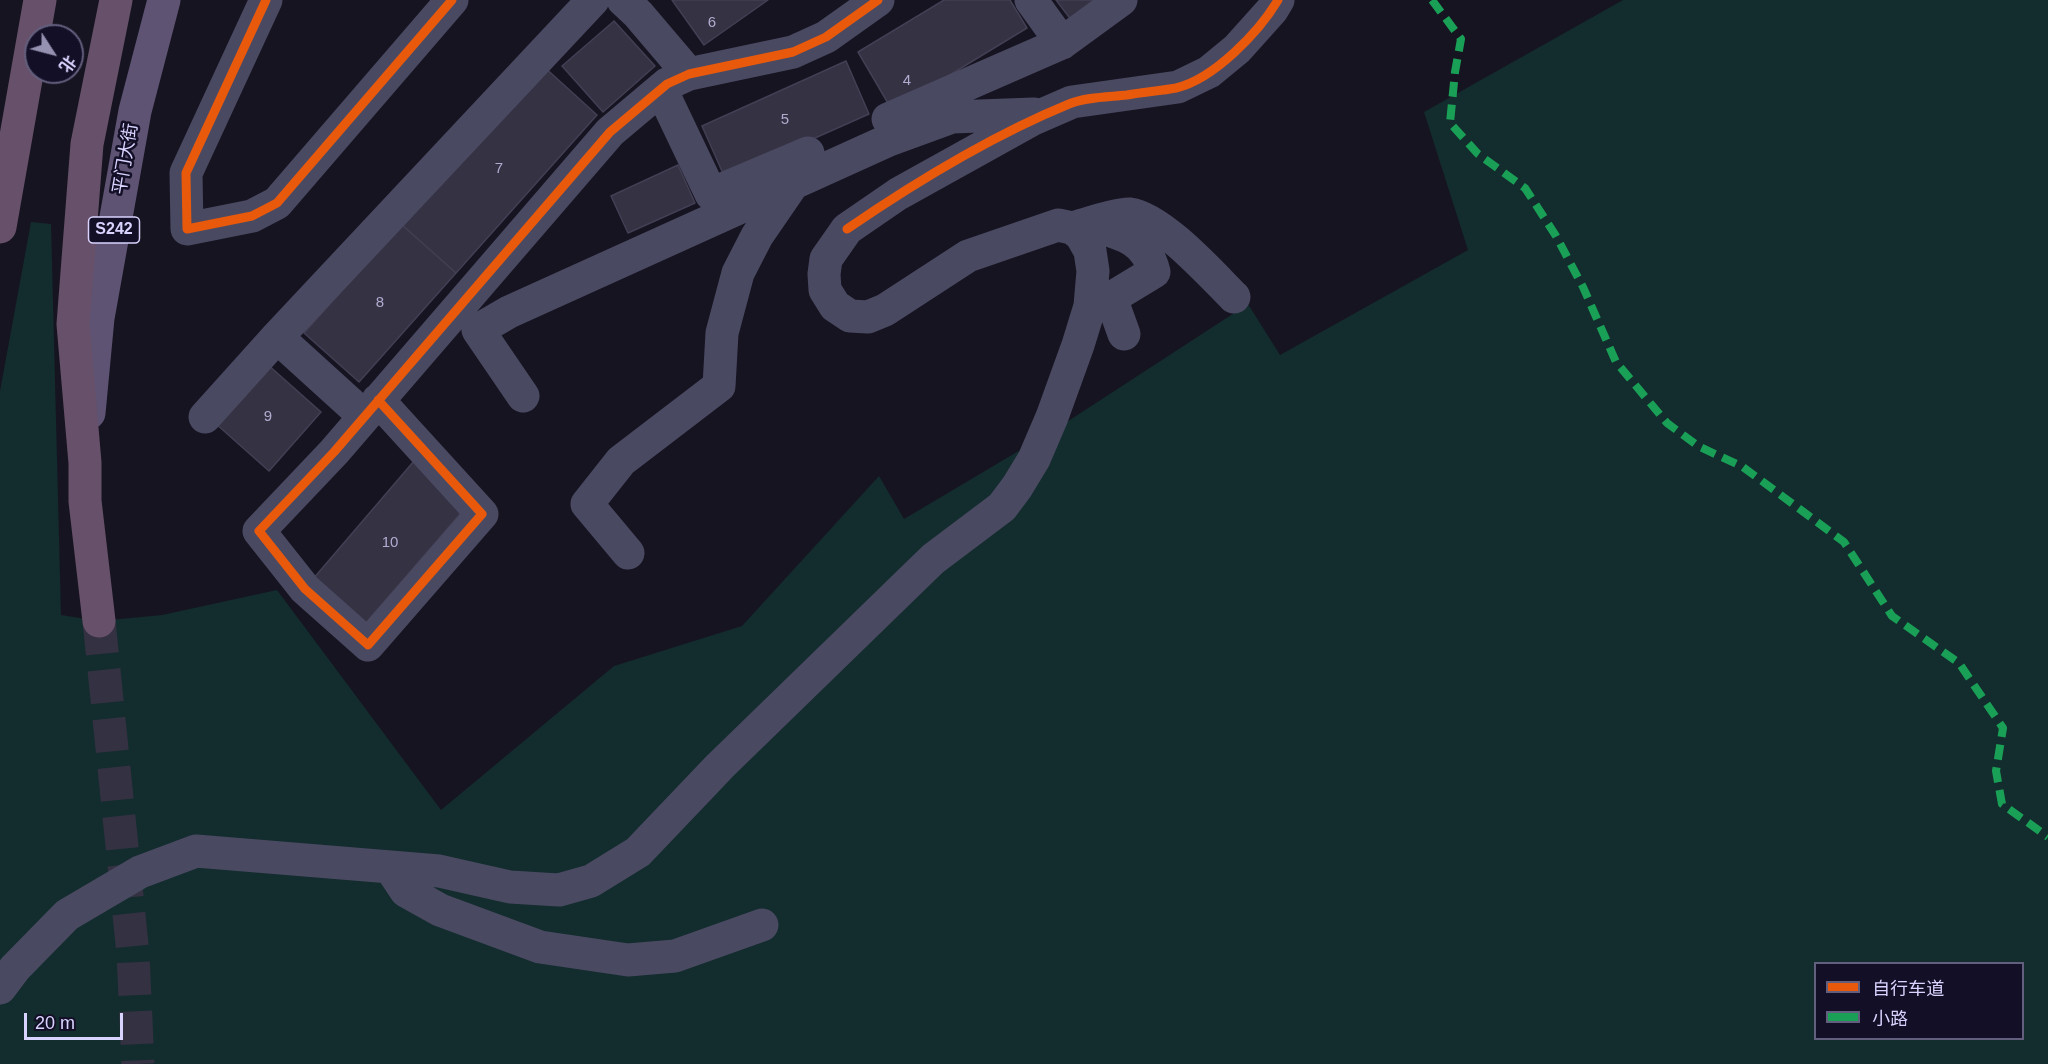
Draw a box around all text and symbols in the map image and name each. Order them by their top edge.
house number: 6 [708,14,716,32]
north arrow [24,24,84,84]
text: 北 [56,52,79,75]
house number: 4 [903,72,911,90]
house number: 5 [781,111,789,129]
street label: 平门大街 [109,122,143,196]
house number: 7 [495,160,503,178]
road number: S242 [88,217,140,243]
house number: 8 [376,294,384,312]
house number: 9 [264,408,272,426]
house number: 10 [382,534,398,552]
legend [1814,962,2024,1040]
text: 自行车道 [1872,979,1944,999]
scale bar [27,1001,126,1039]
text: 小路 [1872,1009,1908,1029]
text: 20 m [35,1013,75,1033]

